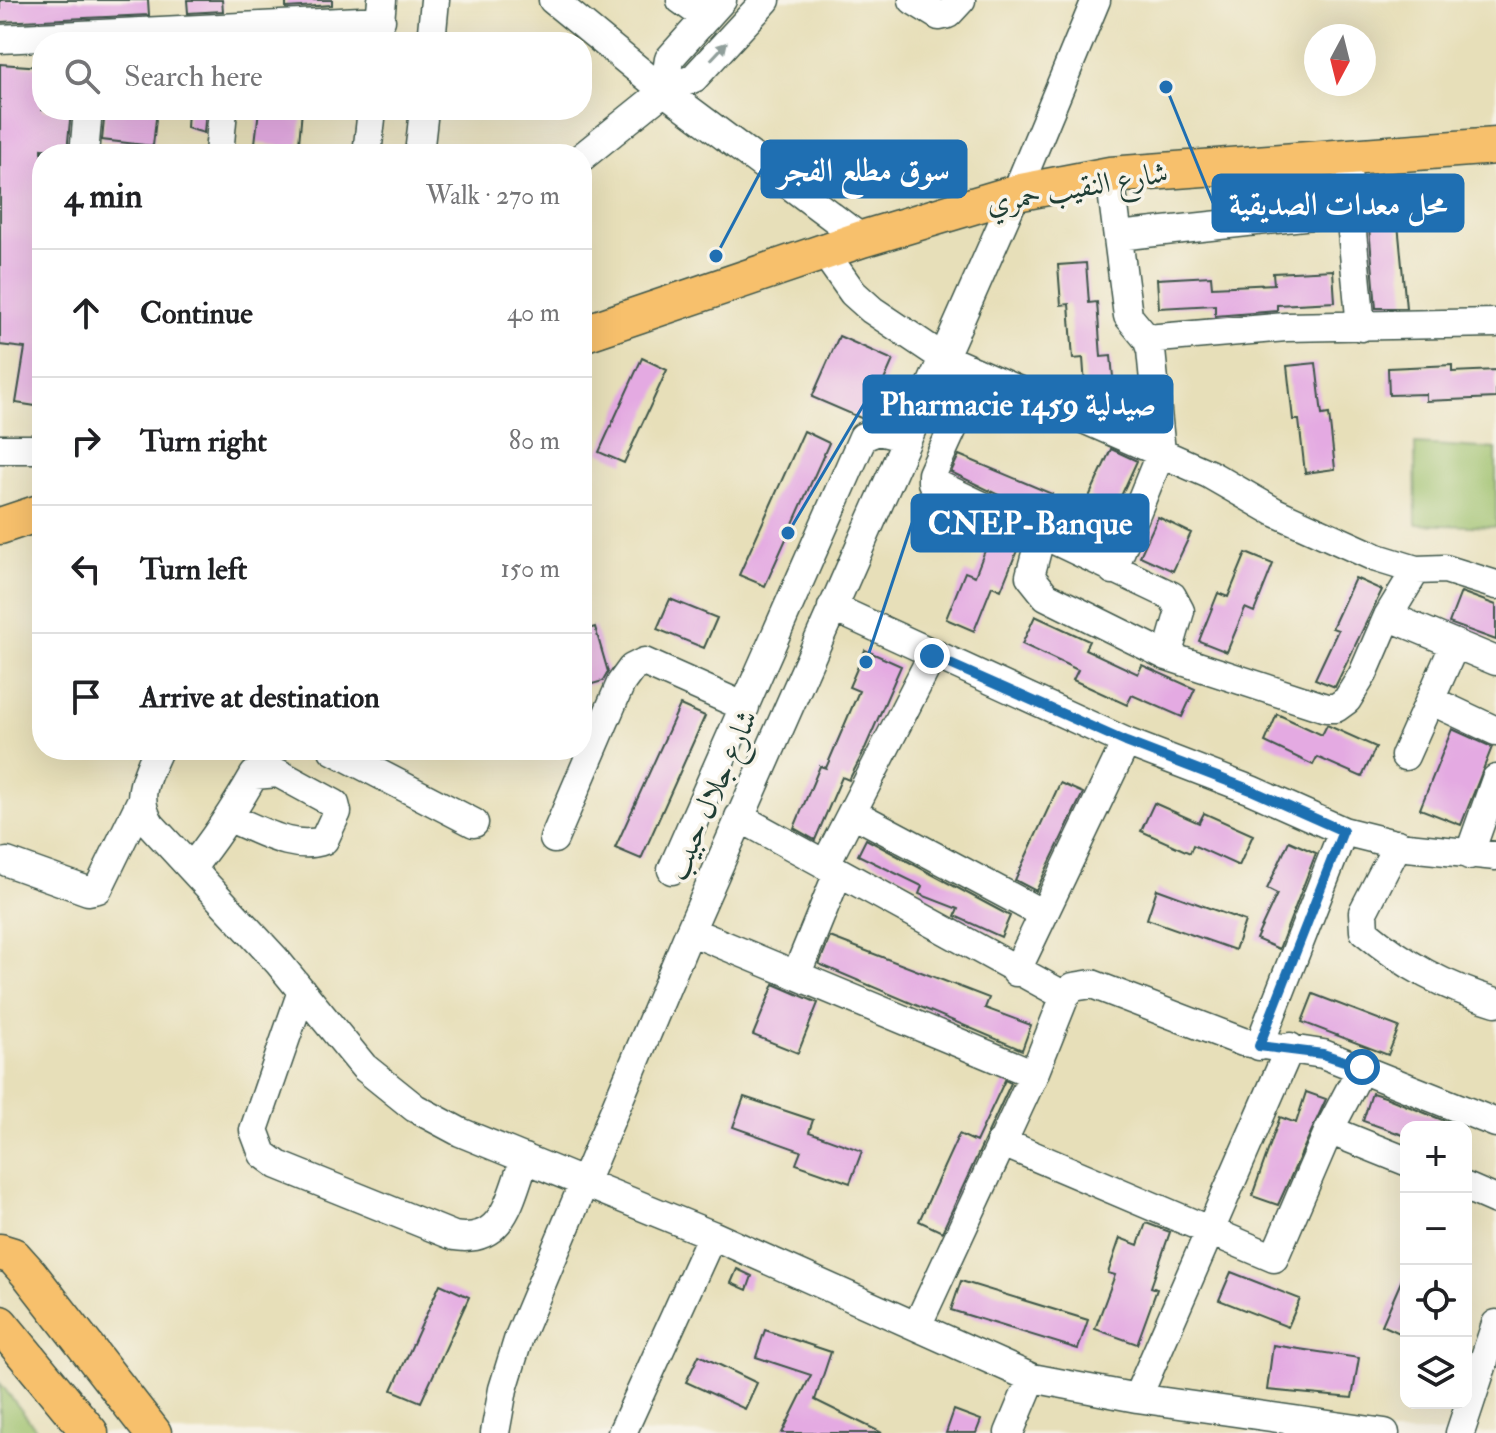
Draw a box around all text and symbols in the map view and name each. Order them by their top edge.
north arrow [1304,24,1376,96]
search box [32,32,592,120]
one-way arrow [710,41,728,61]
icon: search [60,54,104,98]
text: Search here [124,58,263,95]
callout: سوق مطلع الفجر [762,141,966,197]
text: سوق مطلع الفجر [775,151,950,200]
street label: شارع النقيب حمري [983,154,1172,228]
text: 4 min [64,175,142,218]
callout: محل معدات الصديقية [1213,175,1463,231]
text: Walk · 270 m [426,180,560,212]
text: محل معدات الصديقية [1229,185,1448,227]
icon: ahead [64,291,108,335]
text: Continue [140,295,253,332]
text: 40 m [507,297,560,329]
callout: Pharmacie 1459 صيدلية [864,376,1172,432]
text: Pharmacie 1459 صيدلية [880,385,1156,425]
icon: right [64,419,108,463]
text: Turn right [140,423,267,460]
text: 80 m [509,425,560,457]
callout: CNEP-Banque [912,495,1148,551]
text: CNEP-Banque [928,504,1133,544]
icon: left [64,547,108,591]
text: Turn left [140,551,247,588]
text: 150 m [501,553,560,585]
route end [914,638,950,674]
icon: arrive [64,675,108,719]
text: Arrive at destination [140,679,380,716]
street label: شارع جلال حبيب [658,704,771,888]
route start [1344,1049,1380,1085]
map controls [1400,1121,1472,1409]
button: + [1400,1121,1472,1193]
button: − [1400,1193,1472,1265]
button: locate [1400,1265,1472,1337]
button: layers [1400,1337,1472,1409]

